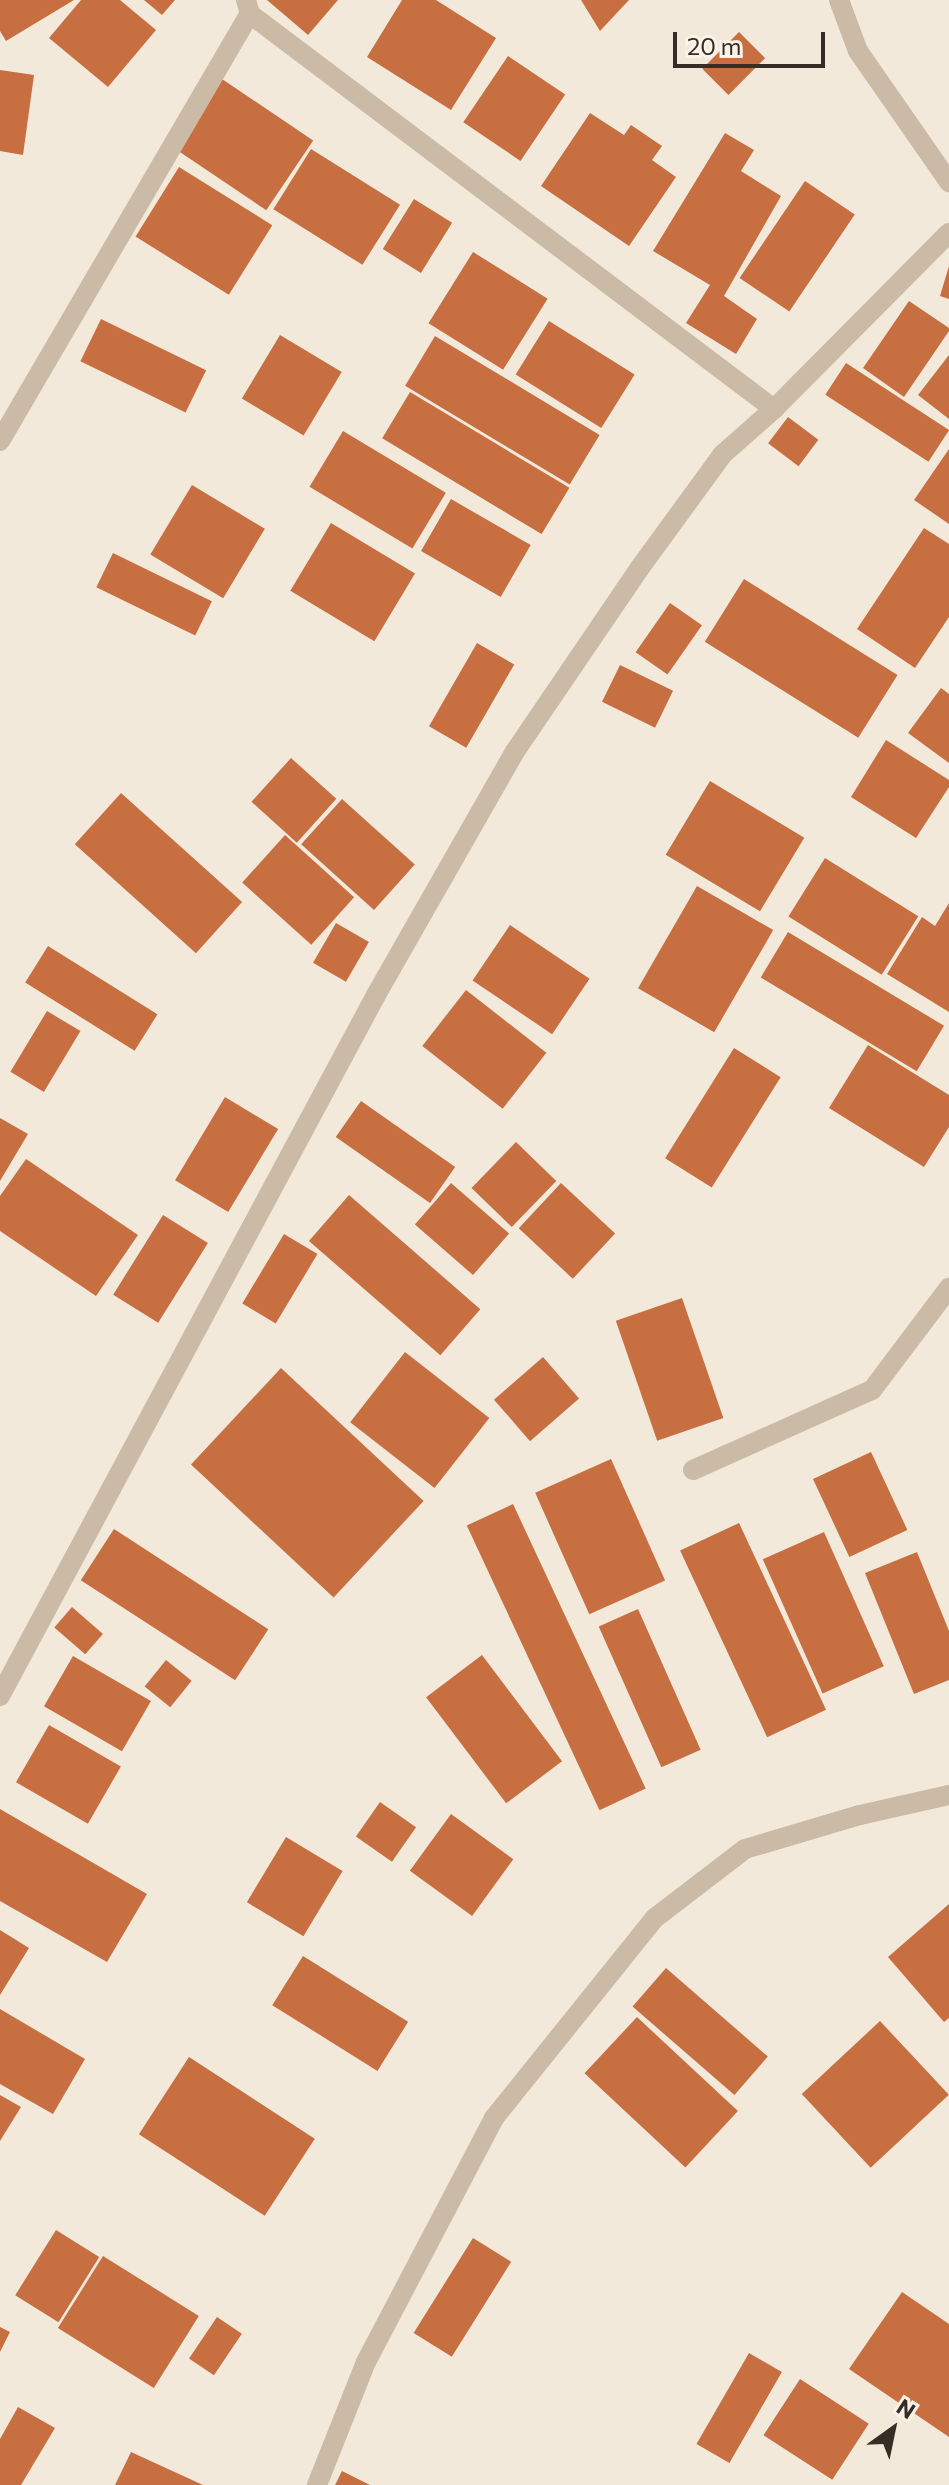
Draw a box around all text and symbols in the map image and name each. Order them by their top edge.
scale bar [677,16,829,66]
text: 20 m [687,31,741,60]
north arrow [853,2389,933,2469]
text: N [892,2393,921,2424]

